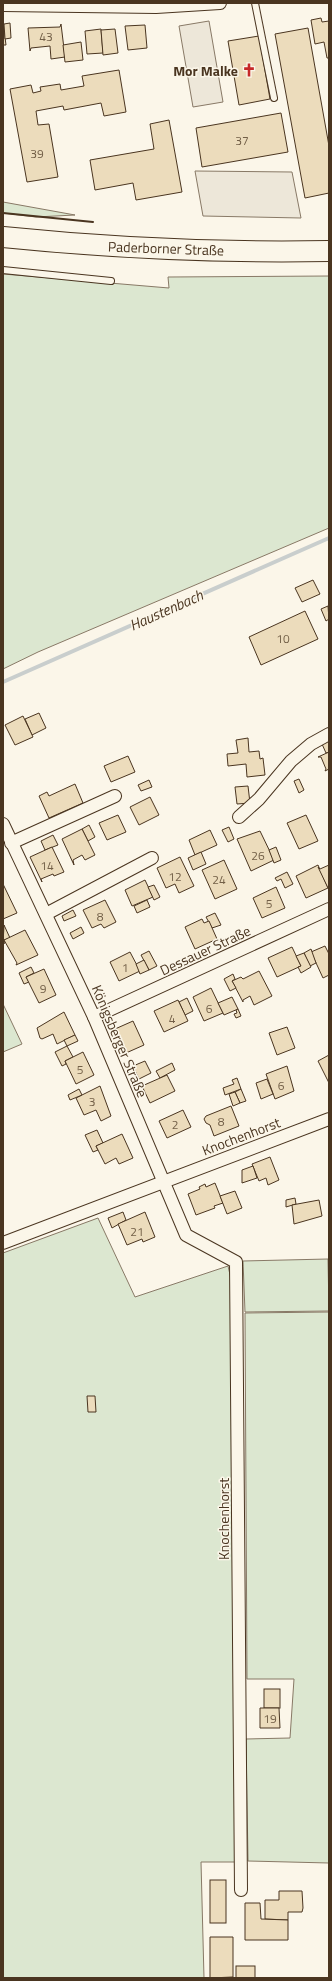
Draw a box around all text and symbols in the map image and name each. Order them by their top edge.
house number: 43 [39,27,53,46]
place label: Mor Malke [173,60,238,81]
church icon: Mor Malke [241,62,257,78]
house number: 37 [235,131,249,150]
house number: 39 [30,144,44,163]
street label: Paderborner Straße [108,235,224,261]
water label: Haustenbach [126,583,207,636]
house number: 10 [276,629,290,648]
house number: 26 [251,846,265,865]
house number: 14 [40,856,54,875]
house number: 12 [168,867,182,886]
house number: 24 [212,870,226,889]
house number: 5 [266,894,273,913]
house number: 8 [97,907,104,926]
street label: Dessauer Straße [156,920,254,980]
house number: 1 [122,958,128,977]
house number: 9 [40,979,47,998]
street label: Königsberger Straße [87,982,153,1100]
house number: 6 [206,999,213,1018]
house number: 4 [169,1009,176,1028]
house number: 5 [77,1060,84,1079]
house number: 6 [278,1076,285,1095]
house number: 3 [89,1092,95,1111]
street label: Knochenhorst [199,1111,283,1161]
house number: 8 [218,1112,225,1131]
house number: 2 [172,1115,178,1134]
house number: 21 [130,1222,144,1241]
street label: Knochenhorst [213,1478,234,1560]
house number: 19 [263,1709,277,1728]

